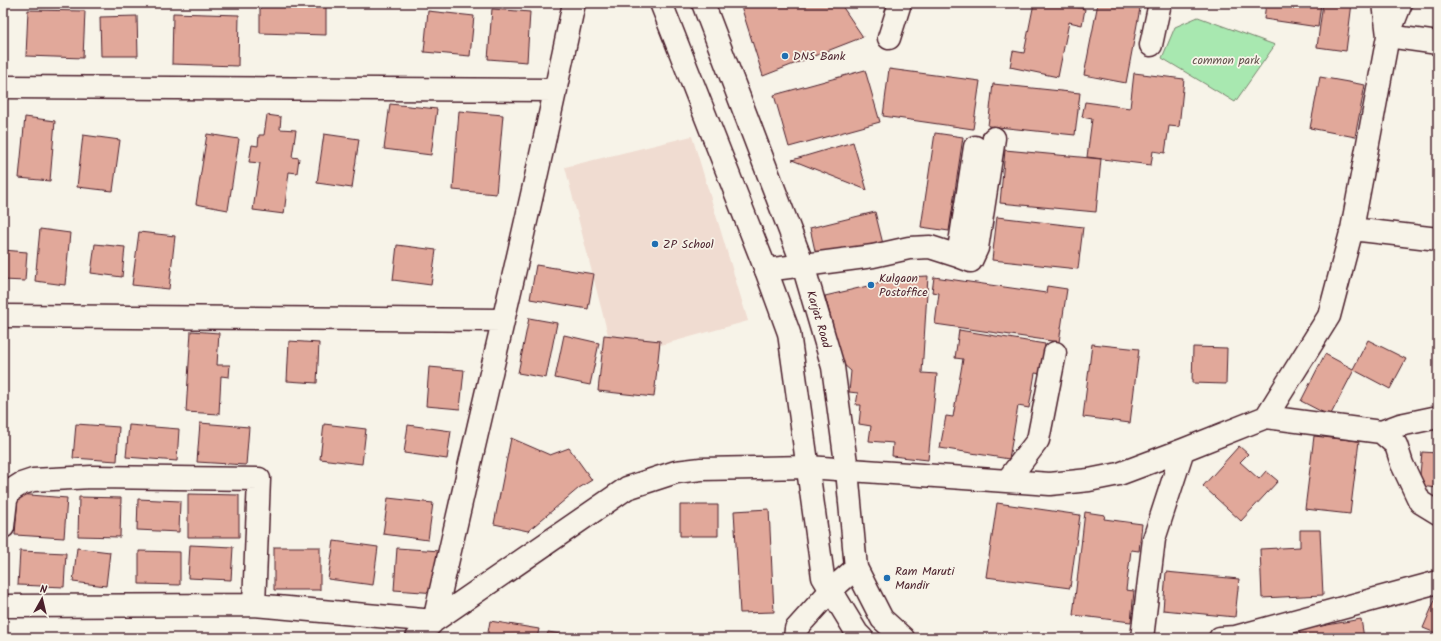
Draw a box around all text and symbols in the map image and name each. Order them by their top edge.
place label: DNS Bank [793,47,846,66]
marker: DNS Bank [780,51,790,61]
park label: common park [1192,51,1260,70]
place label: ZP School [663,235,714,254]
marker: ZP School [650,239,660,249]
place label: Kulgaon Postoffice [879,269,928,302]
marker: Kulgaon Postoffice [866,280,876,290]
street label: Karjat Road [801,288,836,351]
place label: Ram Maruti Mandir [895,562,955,595]
marker: Ram Maruti Mandir [882,573,892,583]
north arrow [22,579,62,619]
text: N [39,581,48,599]

